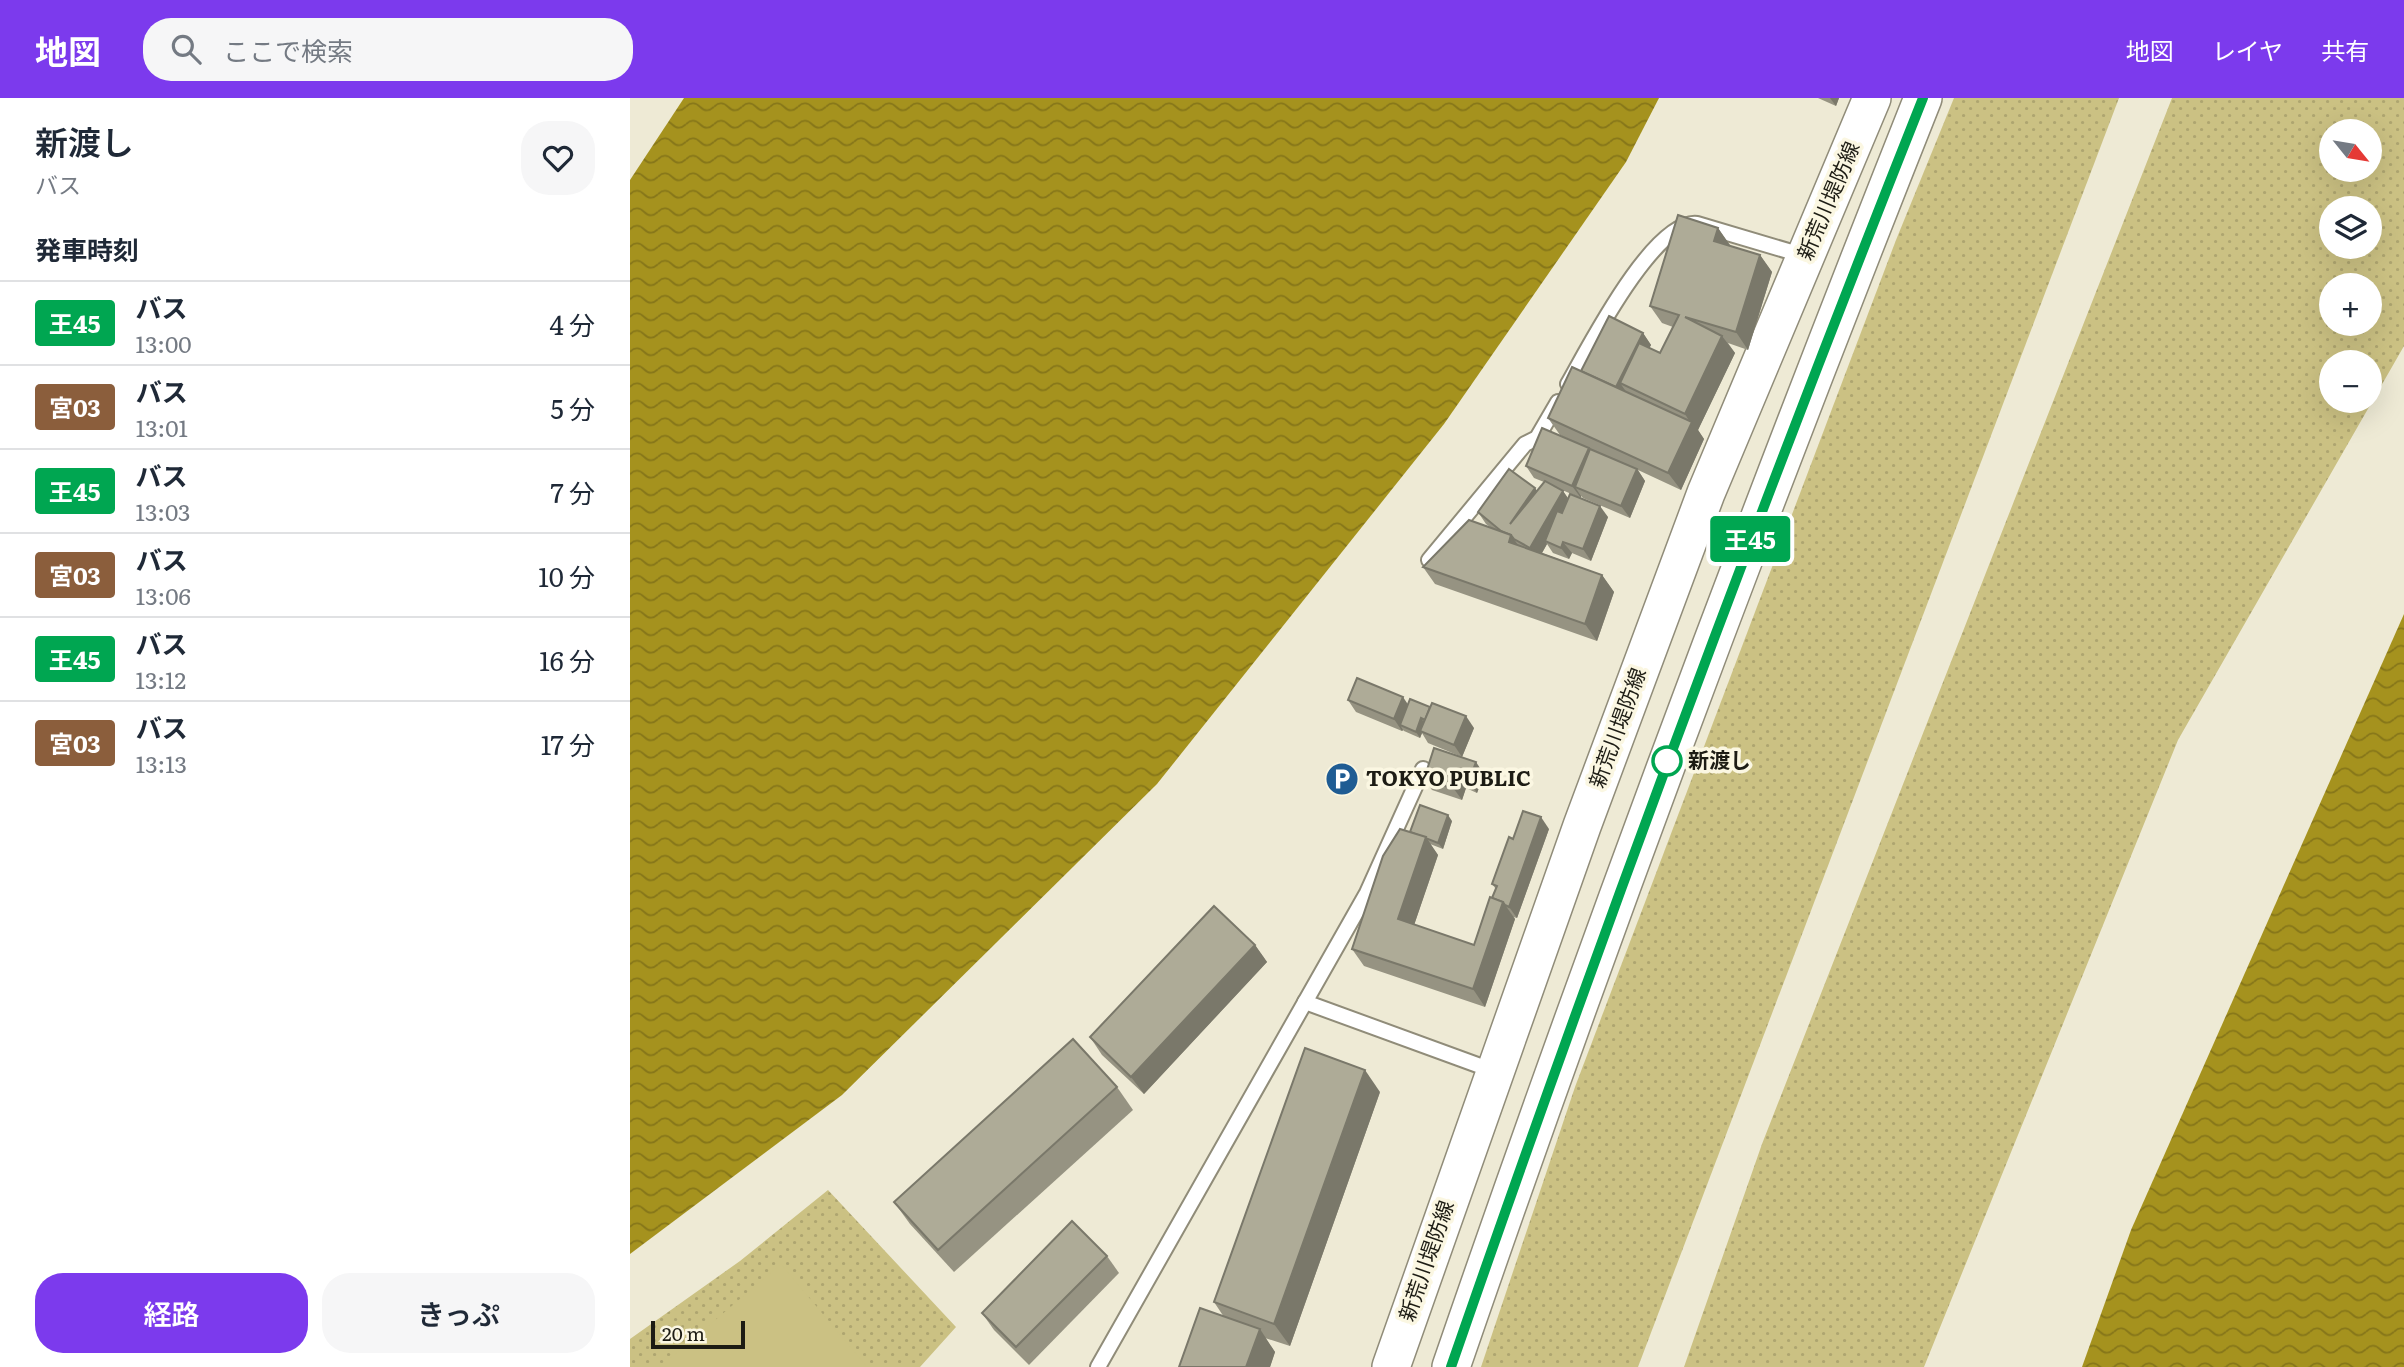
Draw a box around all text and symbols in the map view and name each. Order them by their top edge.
search box [143,18,633,81]
text: 地図 [35,25,101,74]
icon: search [167,30,205,68]
text: ここで検索 [223,30,353,69]
text: 地図 [2126,32,2174,67]
text: レイヤ [2212,32,2283,67]
text: 共有 [2321,32,2369,67]
text: 新渡し [35,116,134,165]
north arrow [2319,119,2382,182]
map controls [2319,119,2382,413]
button: heart [521,121,595,195]
street label: 新荒川堤防線 [1788,136,1866,264]
text: バス [35,167,81,201]
button: layers [2319,196,2382,259]
text: 発車時刻 [35,229,139,268]
button: + [2319,273,2382,336]
text: バス [136,287,188,326]
text: 4 分 [549,304,595,343]
text: 王45 [49,305,101,340]
text: 13:00 [136,326,192,360]
button: − [2319,350,2382,413]
text: バス [136,371,188,410]
text: 5 分 [551,388,595,427]
text: 宮03 [49,389,101,424]
text: 13:01 [136,410,188,444]
text: バス [136,455,188,494]
text: 7 分 [551,472,595,511]
text: 王45 [49,473,101,508]
text: 13:03 [136,494,190,528]
line badge: 王45 [1710,516,1790,562]
text: 王45 [1724,521,1776,556]
text: バス [136,539,188,578]
text: 10 分 [538,556,595,595]
text: 宮03 [49,557,101,592]
text: 13:06 [136,578,191,612]
text: バス [136,623,188,662]
text: 16 分 [539,640,595,679]
text: 王45 [49,641,101,676]
text: 13:12 [136,662,186,696]
street label: 新荒川堤防線 [1580,663,1652,792]
text: バス [136,707,188,746]
text: 17 分 [541,724,595,763]
text: 宮03 [49,725,101,760]
place label: 新渡し [1688,743,1751,774]
text: 13:13 [136,746,187,780]
marker: 新渡し [1652,746,1682,776]
parking icon: TOKYO PUBLIC [1323,760,1361,798]
place label: TOKYO PUBLIC [1366,761,1531,792]
street label: 新荒川堤防線 [1389,1196,1460,1325]
button: 経路 [35,1273,308,1353]
button: きっぷ [322,1273,595,1353]
scale bar [651,1318,746,1350]
text: 20 m [662,1319,705,1347]

